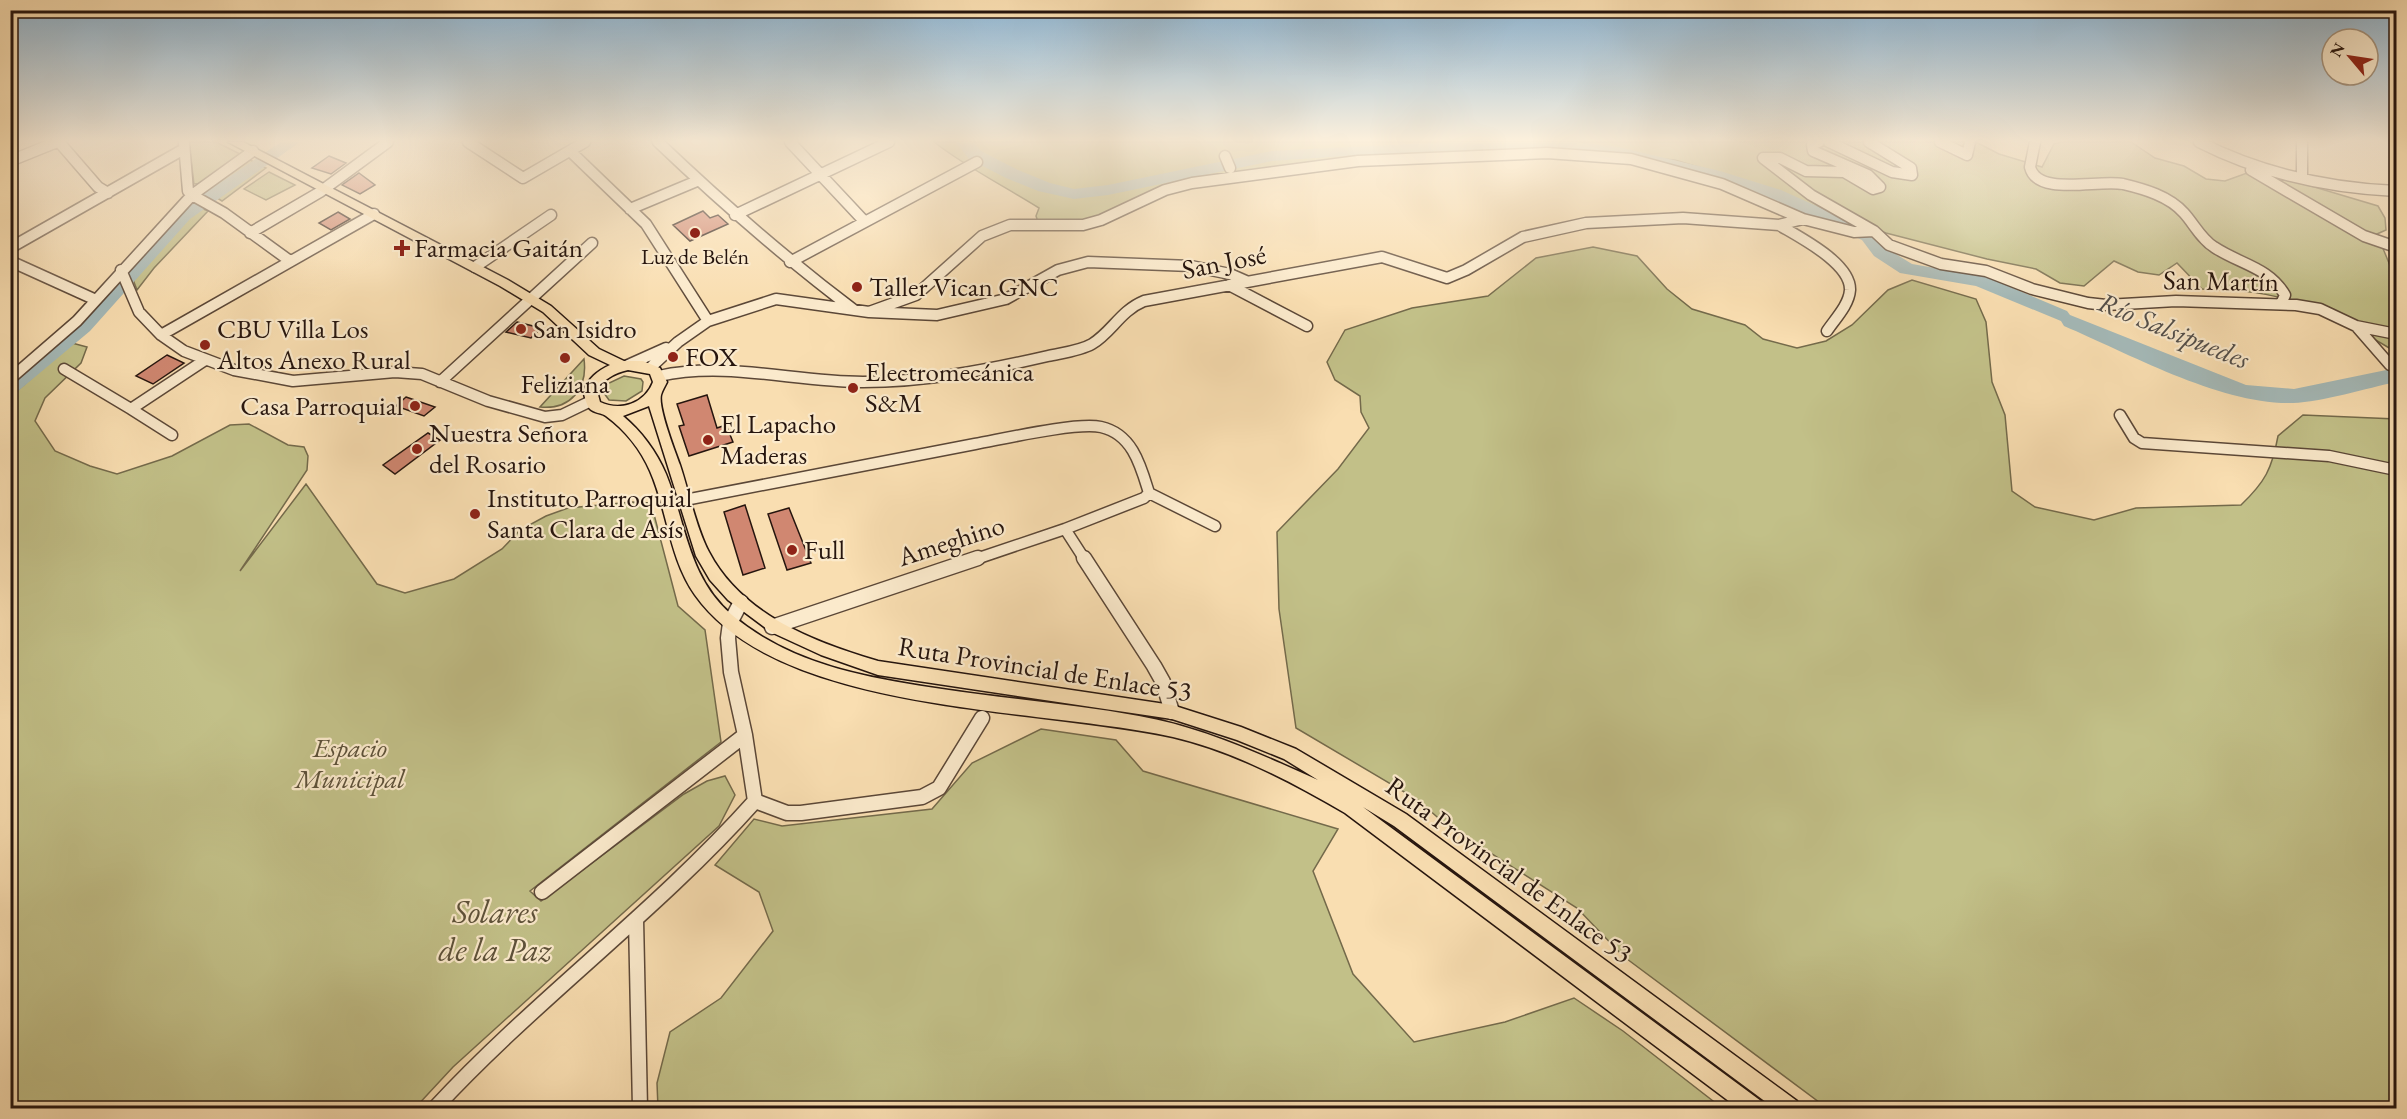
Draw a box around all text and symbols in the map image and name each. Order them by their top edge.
north arrow [2320,27,2380,87]
text: N [2325,39,2350,61]
marker: Luz de Belén [688,226,702,240]
place label: Farmacia Gaitán [414,230,583,265]
street label: San José [1179,236,1269,287]
marker: Farmacia Gaitán [395,241,409,255]
place label: Luz de Belén [641,242,749,271]
street label: San Martín [2163,262,2279,299]
place label: Taller Vican GNC [869,269,1058,304]
marker: Taller Vican GNC [850,280,864,294]
water label: Río Salsipuedes [2093,283,2255,377]
place label: CBU Villa Los Altos Anexo Rural [216,311,411,377]
place label: San Isidro [533,311,637,346]
marker: San Isidro [514,322,528,336]
marker: CBU Villa Los Altos Anexo Rural [198,338,212,352]
place label: FOX [685,339,738,374]
marker: FOX [666,350,680,364]
marker: Feliziana [558,351,572,365]
place label: Electromecánica S&M [865,354,1034,420]
place label: Feliziana [520,366,610,401]
marker: Electromecánica S&M [846,381,860,395]
place label: Casa Parroquial [240,388,403,423]
marker: Casa Parroquial [408,399,422,413]
place label: El Lapacho Maderas [720,406,836,472]
place label: Nuestra Señora del Rosario [429,415,588,481]
marker: El Lapacho Maderas [701,433,715,447]
marker: Nuestra Señora del Rosario [410,442,424,456]
place label: Instituto Parroquial Santa Clara de Asís [487,480,692,546]
marker: Instituto Parroquial Santa Clara de Asís [468,507,482,521]
street label: Ameghino [892,507,1009,574]
place label: Full [804,532,845,567]
marker: Full [785,543,799,557]
street label: Ruta Provincial de Enlace 53 [896,628,1194,709]
park label: Espacio Municipal [293,730,406,796]
street label: Ruta Provincial de Enlace 53 [1379,768,1640,971]
park label: Solares de la Paz [438,890,552,971]

